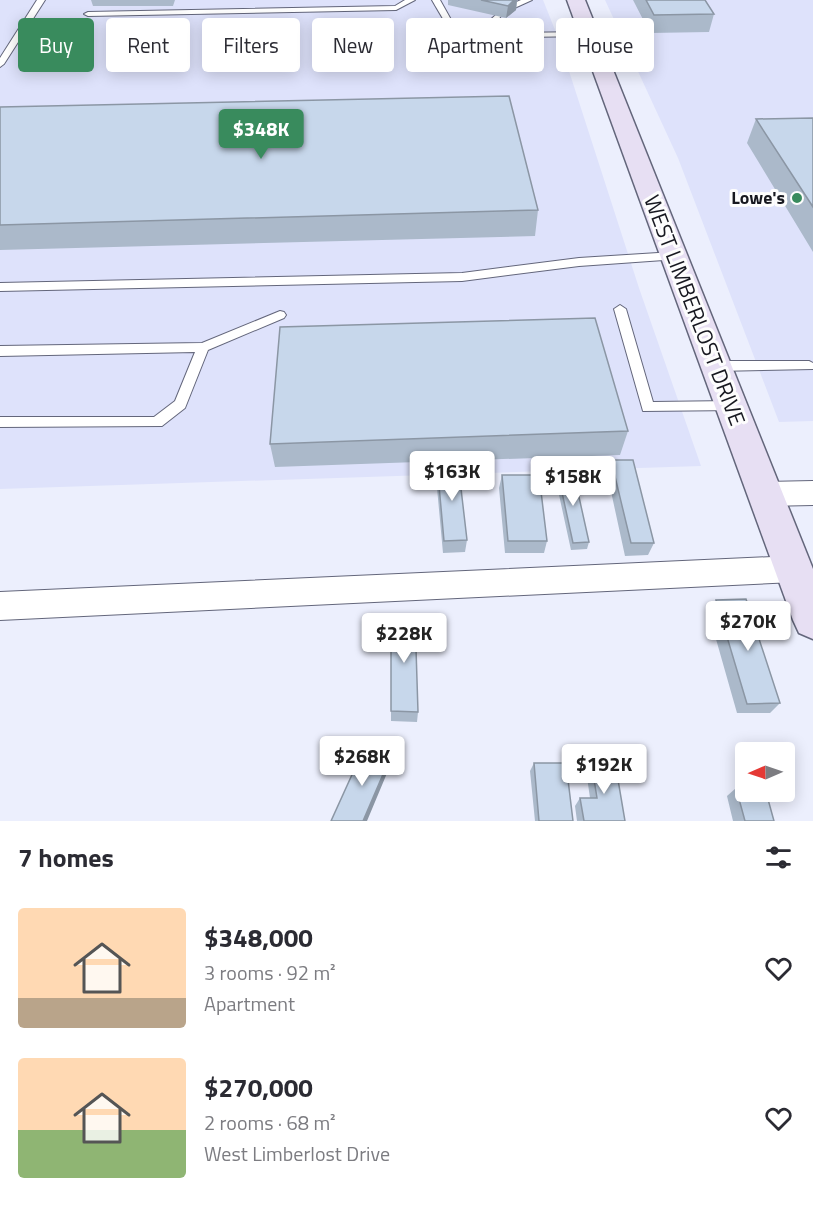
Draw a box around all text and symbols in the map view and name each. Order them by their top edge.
chip: Buy [18,18,94,72]
chip: Rent [106,18,190,72]
chip: Filters [202,18,300,72]
chip: New [312,18,394,72]
chip: Apartment [406,18,544,72]
chip: House [556,18,654,72]
pin: $348K [219,109,303,160]
text: $348K [233,113,289,144]
place label: Lowe's [731,184,785,211]
street label: WEST LIMBERLOST DRIVE [635,190,755,430]
marker: Lowe's [790,191,804,205]
pin: $163K [410,451,494,502]
text: $163K [424,455,480,486]
pin: $158K [531,456,615,507]
text: $158K [545,460,601,491]
pin: $270K [706,601,790,652]
text: $270K [720,605,776,636]
pin: $228K [362,613,446,664]
text: $228K [376,617,432,648]
pin: $268K [320,736,404,787]
text: $268K [334,740,390,771]
north arrow [735,742,795,802]
map controls [735,742,795,802]
pin: $192K [562,744,646,795]
text: $192K [576,748,632,779]
text: 7 homes [18,838,114,877]
icon: filters [762,841,795,874]
text: $348,000 [204,918,313,957]
icon: home [66,932,138,1004]
icon: heart [762,952,795,985]
text: 3 rooms · 92 m² [204,957,336,988]
text: Apartment [204,988,295,1019]
text: $270,000 [204,1068,313,1107]
icon: home [66,1082,138,1154]
icon: heart [762,1102,795,1135]
text: 2 rooms · 68 m² [204,1107,336,1138]
text: West Limberlost Drive [204,1138,390,1169]

